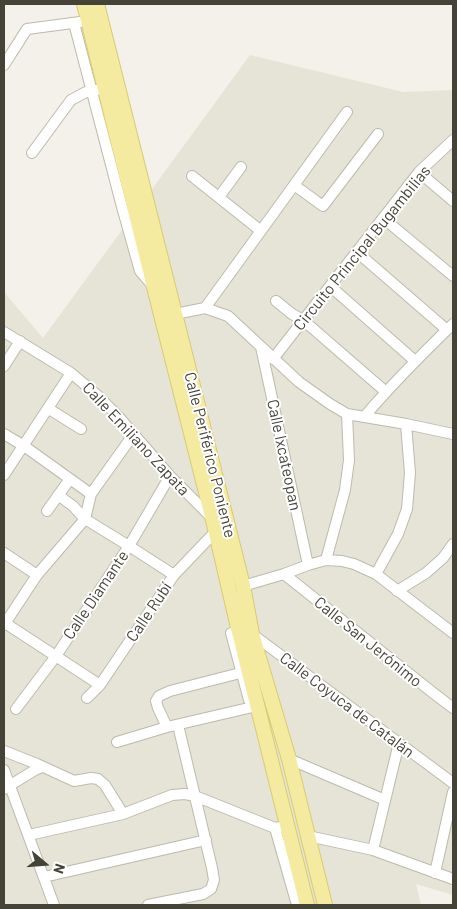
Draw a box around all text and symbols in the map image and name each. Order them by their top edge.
street label: Circuito Principal Bugambilias [289,162,435,334]
street label: Calle Periférico Poniente [180,370,240,540]
street label: Calle Emiliano Zapata [78,378,194,500]
street label: Calle Ixcateopan [263,398,305,512]
street label: Calle Diamante [59,547,133,643]
street label: Calle Rubí [122,579,176,645]
street label: Calle San Jerónimo [310,593,426,691]
street label: Calle Coyuca de Catalán [276,648,418,762]
north arrow [20,839,70,889]
text: N [50,862,69,876]

